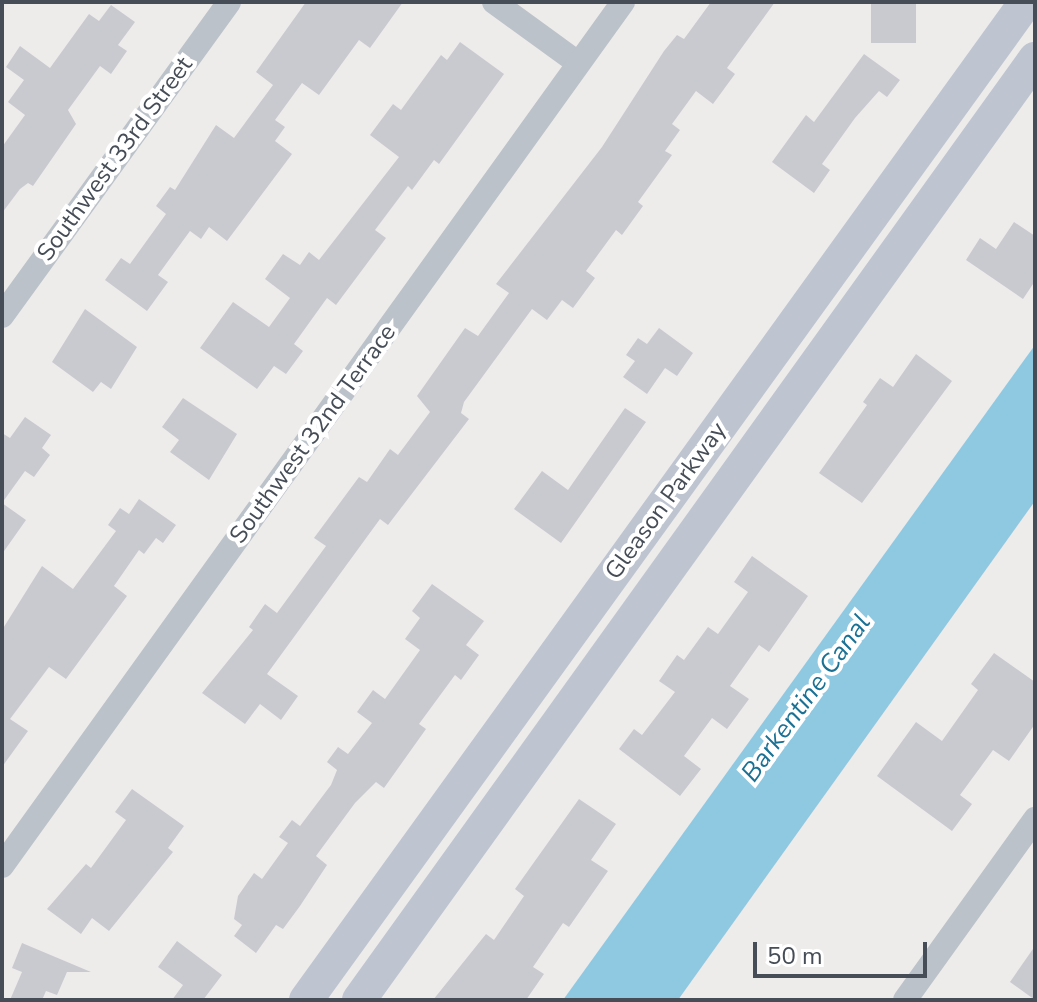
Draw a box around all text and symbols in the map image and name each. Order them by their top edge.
street label: Southwest 33rd Street [31,51,199,267]
street label: Southwest 32nd Terrace [224,319,402,549]
street label: Gleason Parkway [599,417,733,585]
water label: Barkentine Canal [735,608,877,788]
scale bar [757,926,931,976]
text: 50 m [767,940,823,972]

